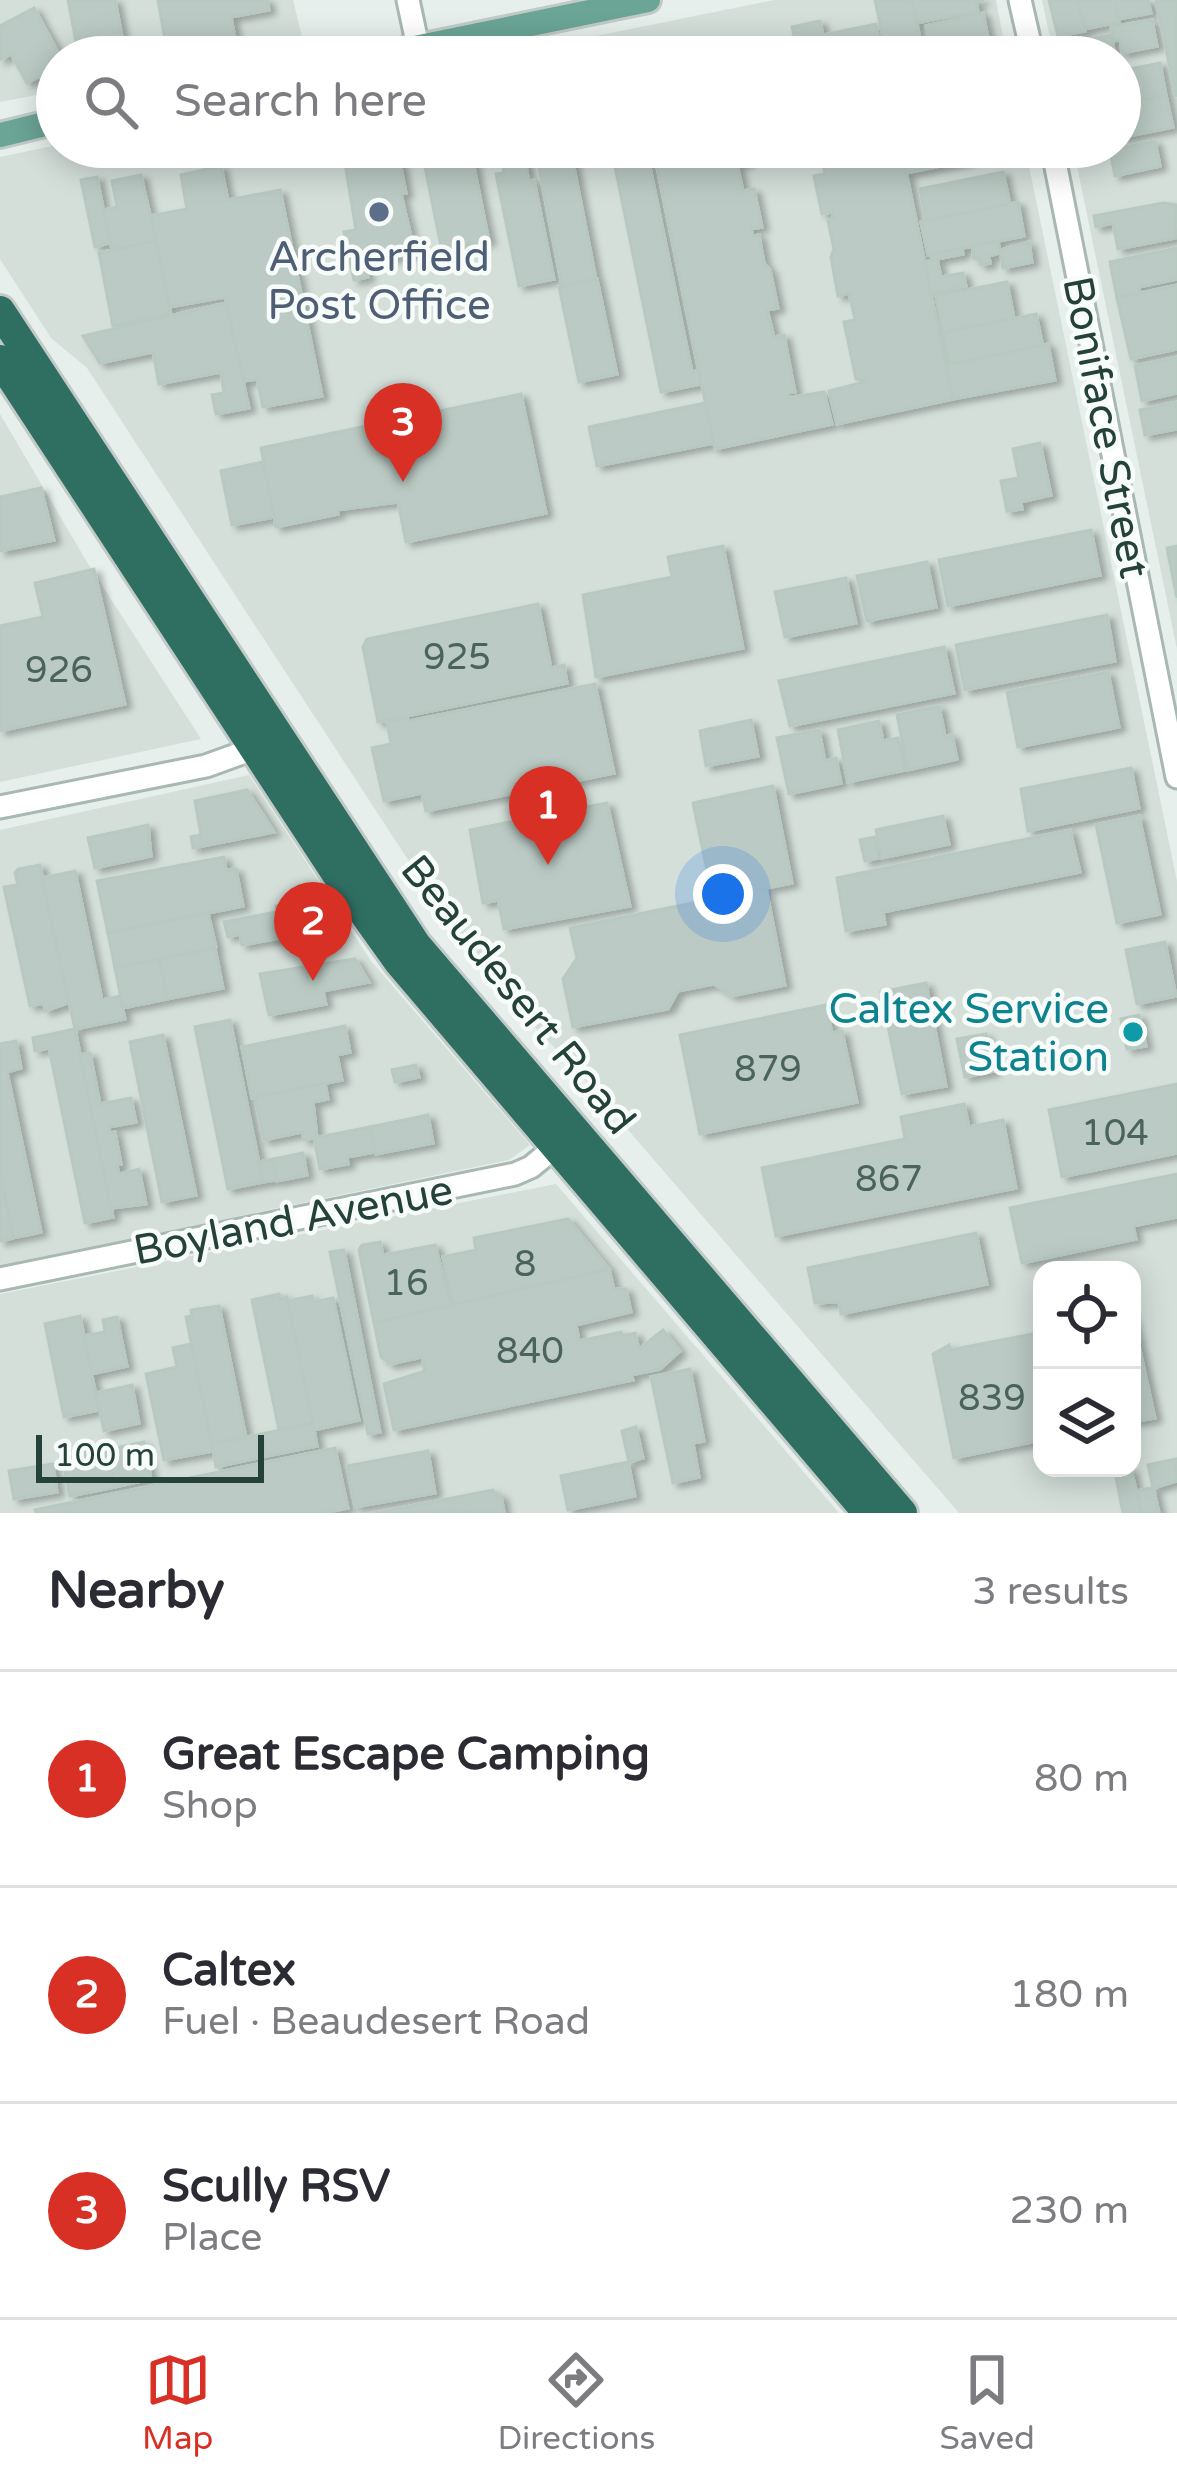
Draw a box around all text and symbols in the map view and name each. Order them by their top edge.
search box [36,36,1141,168]
icon: search [78,69,144,135]
text: Search here [174,75,427,129]
marker: Archerfield Post Office [366,199,392,225]
place label: Archerfield Post Office [267,232,491,331]
street label: Boniface Street [1051,272,1160,583]
pin: 3 [364,383,442,482]
house number: 925 [423,636,491,679]
house number: 926 [25,649,93,692]
pin: 1 [509,766,587,865]
street label: Beaudesert Road [390,845,646,1145]
your location [693,864,753,924]
pin: 2 [274,882,352,981]
place label: Caltex Service Station [828,984,1109,1083]
marker: Caltex Service Station [1120,1019,1146,1045]
house number: 879 [734,1048,802,1091]
house number: 104 [1081,1112,1149,1155]
house number: 867 [855,1158,923,1201]
street label: Boyland Avenue [129,1165,457,1276]
house number: 8 [514,1243,536,1286]
map controls [1033,1261,1141,1477]
button: locate [1033,1261,1141,1369]
house number: 16 [383,1262,429,1305]
house number: 840 [496,1330,564,1373]
button: layers [1033,1369,1141,1477]
house number: 839 [958,1377,1026,1420]
scale bar [36,1429,264,1482]
text: 100 m [54,1436,155,1475]
text: Nearby [48,1560,225,1622]
text: 3 results [972,1568,1129,1615]
text: Great Escape Camping [162,1728,650,1782]
text: 1 [75,1755,99,1802]
text: 80 m [1034,1755,1129,1802]
text: Shop [162,1782,258,1829]
text: Caltex [162,1944,296,1998]
text: 2 [75,1971,99,2018]
text: 180 m [1010,1971,1129,2018]
text: Fuel · Beaudesert Road [162,1998,590,2045]
text: Scully RSV [162,2160,390,2214]
text: 3 [75,2187,99,2234]
text: 230 m [1010,2187,1129,2234]
text: Place [162,2214,262,2261]
tab: Map [142,2347,213,2458]
tab: Directions [497,2347,655,2458]
tab: Saved [940,2347,1035,2458]

